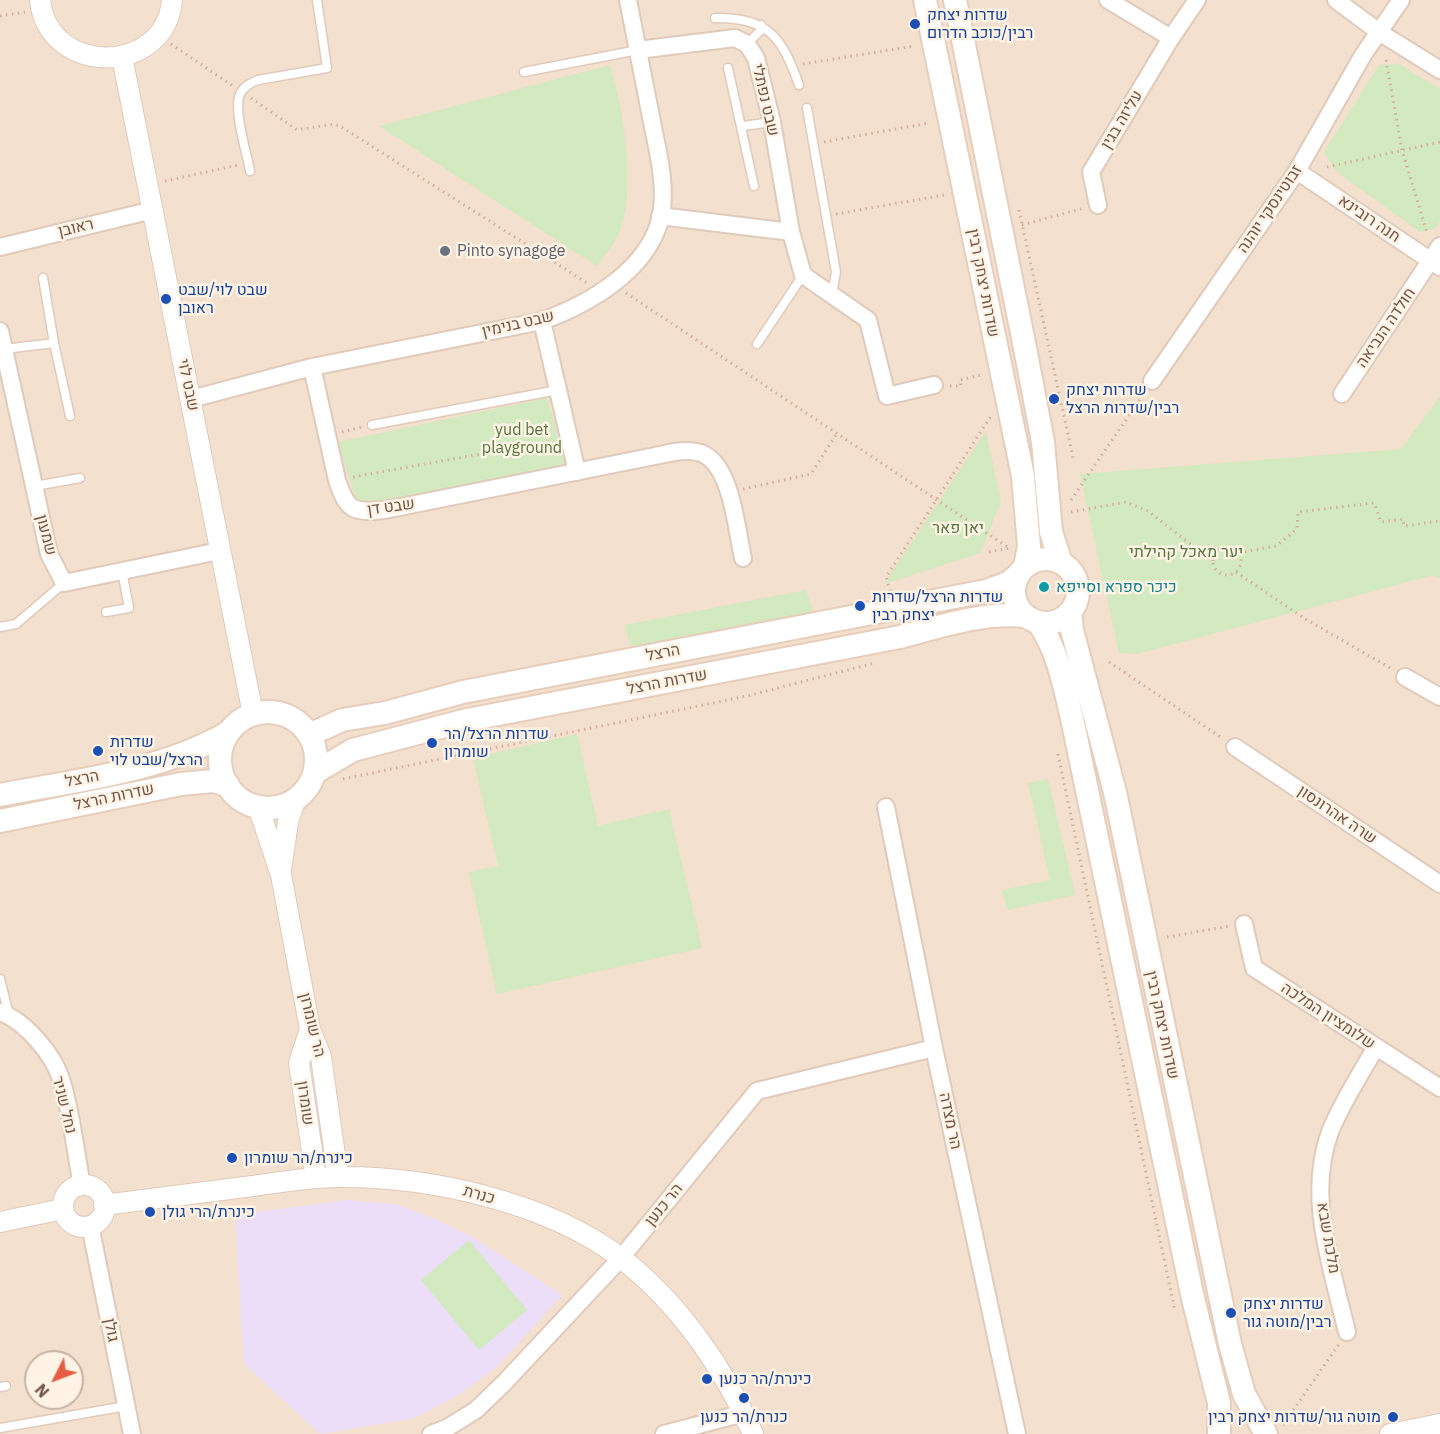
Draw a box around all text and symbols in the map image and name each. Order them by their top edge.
place label: שדרות יצחק רבין/כוכב הדרום [927,5,1033,43]
marker: שדרות יצחק רבין/כוכב הדרום [908,17,922,31]
street label: שבט נפתלי [747,62,783,138]
street label: עליזה בגין [1097,87,1147,153]
street label: זבוטינסקי יוהנה [1233,161,1307,257]
street label: חנה רובינא [1334,191,1404,247]
street label: ראובן [56,215,96,241]
street label: שדרות יצחק רבין [963,227,1003,339]
place label: Pinto synagoge [457,241,566,261]
marker: Pinto synagoge [438,244,452,258]
place label: שבט לוי/שבט ראובן [178,280,268,318]
street label: חולדה הנביאה [1352,284,1420,372]
marker: שבט לוי/שבט ראובן [159,292,173,306]
street label: שבט בנימין [480,306,556,342]
street label: שבט לוי [173,357,203,413]
place label: שדרות יצחק רבין/שדרות הרצל [1066,380,1179,418]
marker: שדרות יצחק רבין/שדרות הרצל [1047,392,1061,406]
park label: yud bet playground [482,420,562,458]
street label: שבט דן [366,494,416,520]
street label: שמעון [31,513,61,557]
park label: יאן פאר [932,518,984,538]
park label: יער מאכל קהילתי [1129,542,1243,562]
place label: כיכר ספרא וסייפא [1056,577,1177,597]
marker: כיכר ספרא וסייפא [1037,580,1051,594]
place label: שדרות הרצל/שדרות יצחק רבין [872,587,1003,625]
marker: שדרות הרצל/שדרות יצחק רבין [853,599,867,613]
street label: הרצל [644,640,682,666]
street label: שדרות הרצל [625,665,709,699]
place label: שדרות הרצל/הר שומרון [444,724,549,762]
place label: שדרות הרצל/שבט לוי [110,732,203,770]
marker: שדרות הרצל/הר שומרון [425,736,439,750]
marker: שדרות הרצל/שבט לוי [91,744,105,758]
street label: הרצל [63,766,101,792]
street label: שדרות הרצל [72,779,156,815]
street label: שרה אהרונסון [1294,782,1380,848]
street label: שדרות יצחק רבין [1141,969,1183,1081]
street label: שלומציון המלכה [1277,978,1379,1054]
street label: הר שומרון [295,991,329,1059]
street label: נחל שניר [48,1074,80,1136]
street label: שומרון [292,1080,318,1126]
street label: הר מצדה [935,1091,965,1151]
place label: כינרת/הר שומרון [244,1148,353,1168]
marker: כינרת/הר שומרון [225,1151,239,1165]
street label: הר כנען [641,1180,687,1230]
street label: כנרת [461,1181,497,1209]
street label: מלכת שבא [1312,1201,1344,1275]
place label: כינרת/הרי גולן [162,1202,255,1222]
marker: כינרת/הרי גולן [143,1205,157,1219]
place label: שדרות יצחק רבין/מוטה גור [1243,1294,1332,1332]
marker: שדרות יצחק רבין/מוטה גור [1224,1306,1238,1320]
street label: גולן [99,1317,123,1343]
north arrow [24,1350,84,1410]
place label: כינרת/הר כנען [719,1369,811,1389]
marker: כינרת/הר כנען [700,1372,714,1386]
text: N [31,1380,53,1402]
marker: כנרת/הר כנען [737,1391,751,1405]
place label: כנרת/הר כנען [700,1407,788,1427]
place label: מוטה גור/שדרות יצחק רבין [1208,1407,1381,1427]
marker: מוטה גור/שדרות יצחק רבין [1386,1410,1400,1424]

